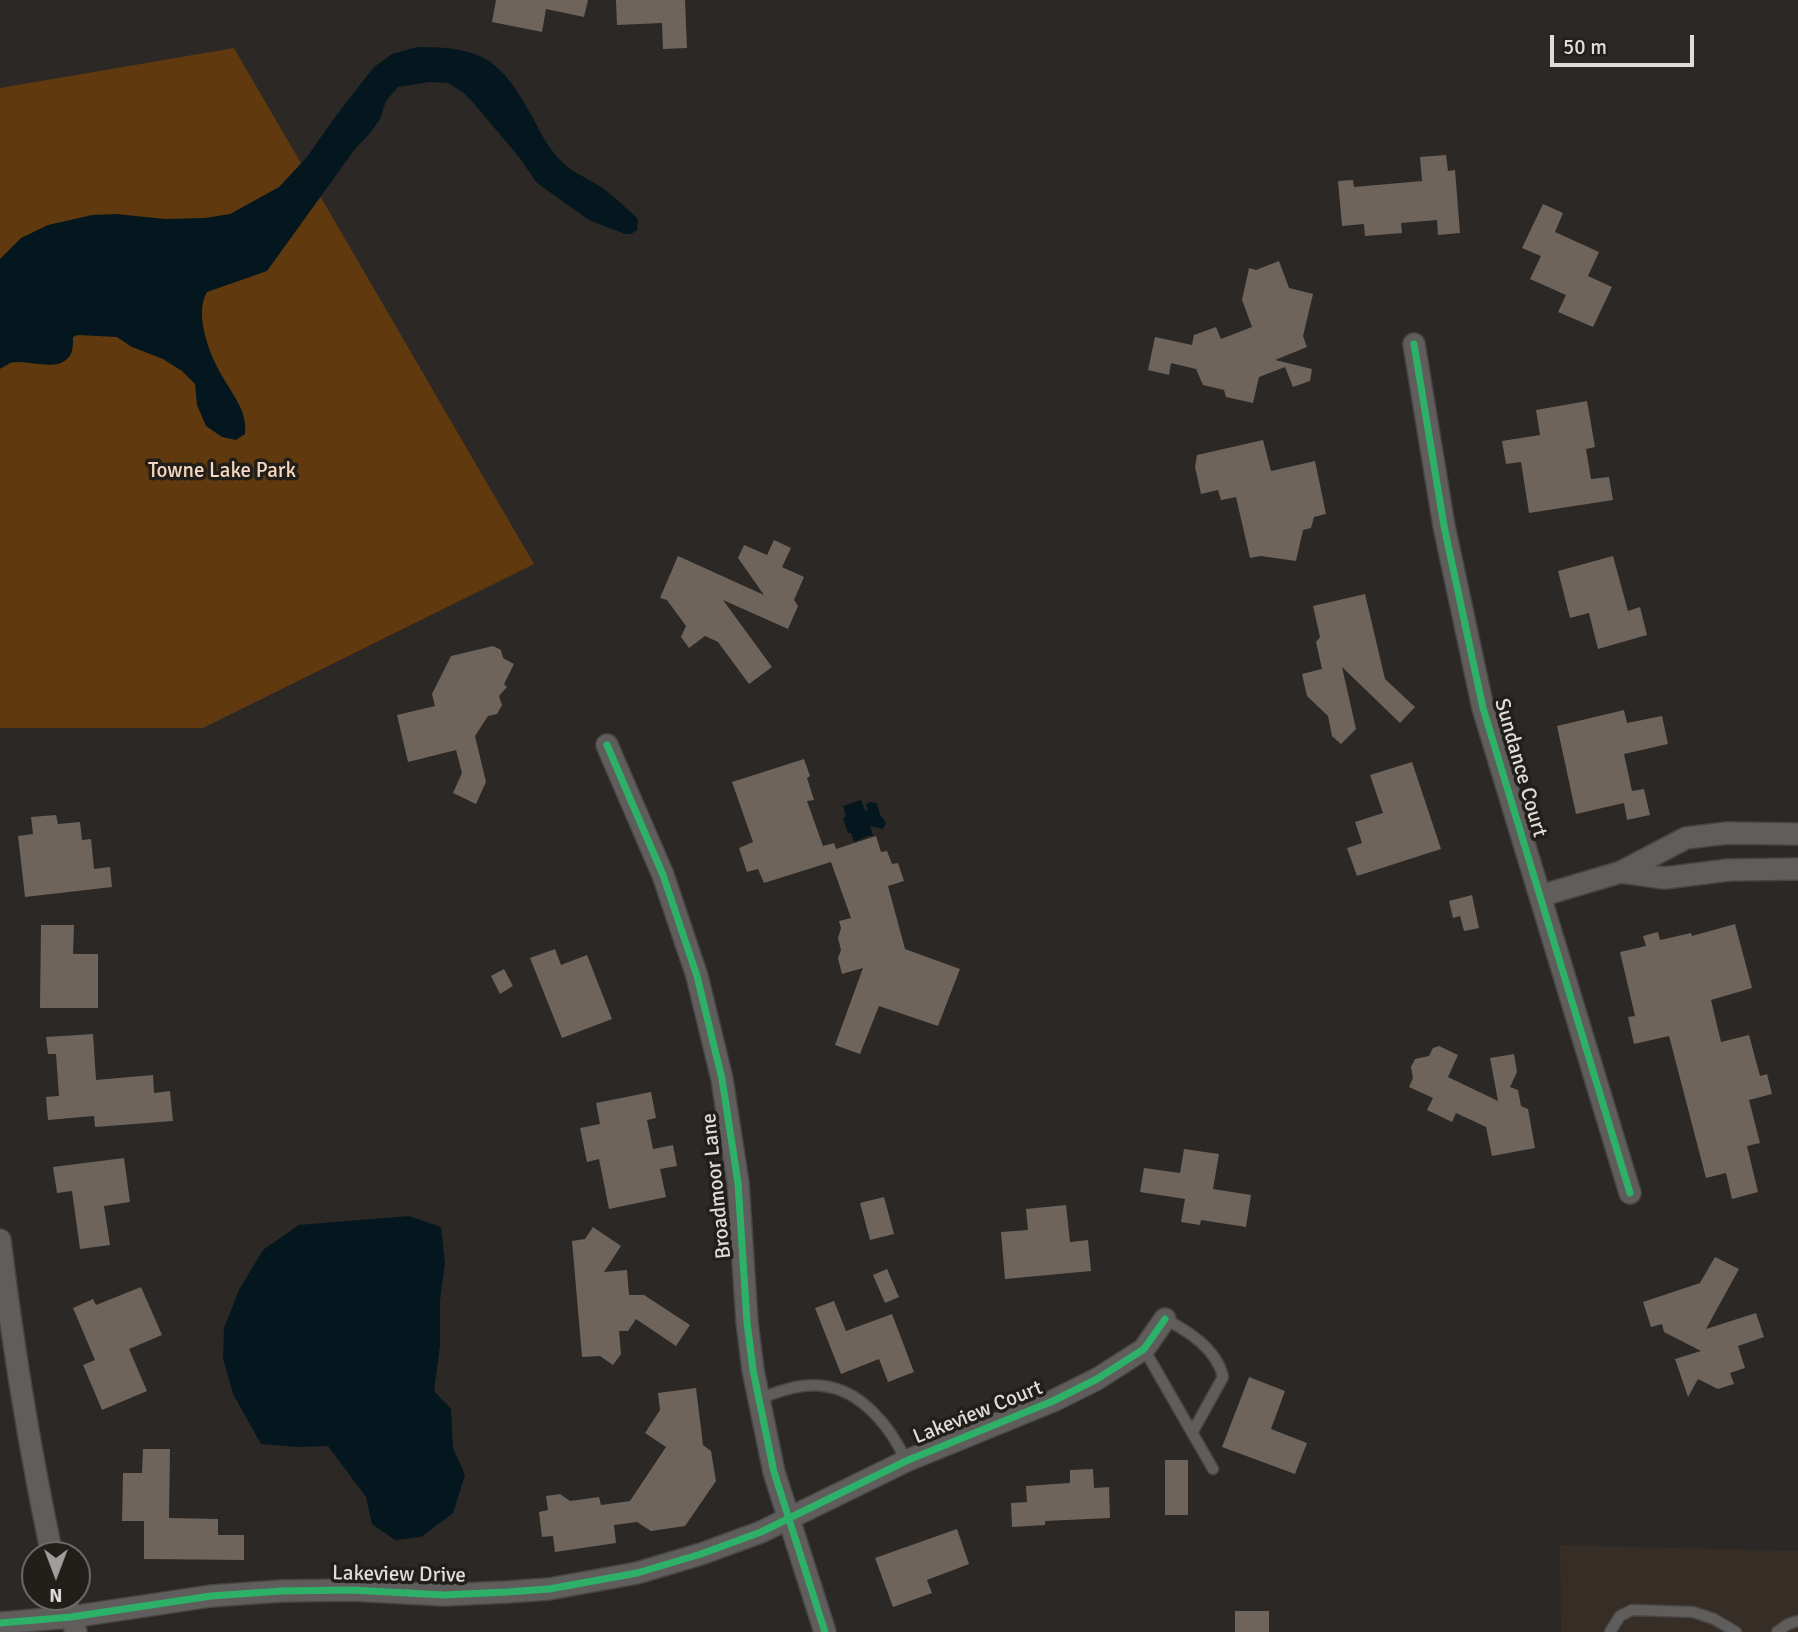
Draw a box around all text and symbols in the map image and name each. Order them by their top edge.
scale bar [1553,21,1696,65]
text: 50 m [1563,34,1607,60]
park label: Towne Lake Park [148,458,296,484]
street label: Sundance Court [1488,696,1552,840]
street label: Broadmoor Lane [697,1112,737,1260]
street label: Lakeview Court [910,1376,1046,1450]
north arrow [21,1541,91,1611]
street label: Lakeview Drive [332,1561,466,1589]
text: N [49,1583,63,1607]

